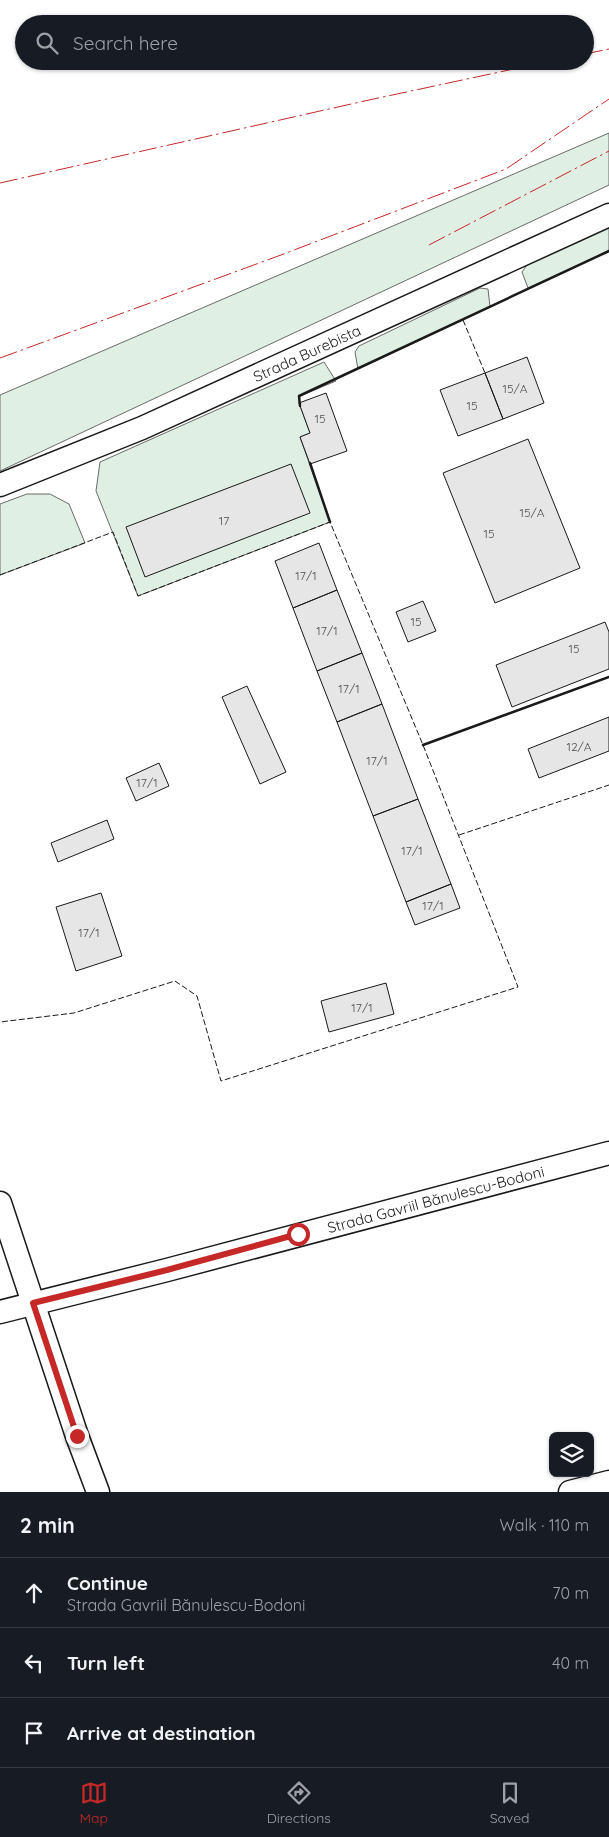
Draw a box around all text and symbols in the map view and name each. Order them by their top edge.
search box [15,15,594,70]
icon: search [33,29,61,57]
text: Search here [73,31,178,55]
street label: Strada Burebista [250,320,364,386]
house number: 15/A [502,381,528,396]
house number: 15 [467,398,477,413]
house number: 15 [315,411,325,426]
house number: 15/A [519,505,545,520]
house number: 17 [219,513,229,528]
house number: 15 [484,526,494,541]
house number: 17/1 [295,568,317,583]
house number: 15 [411,614,421,629]
house number: 17/1 [316,623,338,638]
house number: 15 [569,641,579,656]
house number: 17/1 [338,681,360,696]
house number: 12/A [566,739,592,754]
house number: 17/1 [366,753,388,768]
house number: 17/1 [136,775,158,790]
house number: 17/1 [401,843,423,858]
house number: 17/1 [422,898,444,913]
house number: 17/1 [78,925,100,940]
house number: 17/1 [351,1000,373,1015]
street label: Strada Gavriil Bănulescu-Bodoni [325,1161,546,1237]
route start [287,1223,310,1246]
route end [66,1425,89,1448]
map controls [549,1432,594,1477]
button: layers [549,1432,594,1477]
text: 2 min [20,1512,75,1538]
text: Walk · 110 m [500,1515,589,1535]
text: Continue [67,1571,148,1595]
icon: ahead [20,1579,48,1607]
text: 70 m [552,1583,589,1603]
text: Strada Gavriil Bănulescu-Bodoni [67,1595,305,1615]
icon: left [20,1649,48,1677]
text: Turn left [67,1651,145,1675]
text: 40 m [552,1653,589,1673]
icon: arrive [20,1719,48,1747]
text: Arrive at destination [67,1721,256,1745]
tab: Map [79,1779,108,1827]
tab: Directions [267,1779,331,1827]
tab: Saved [490,1779,530,1827]

